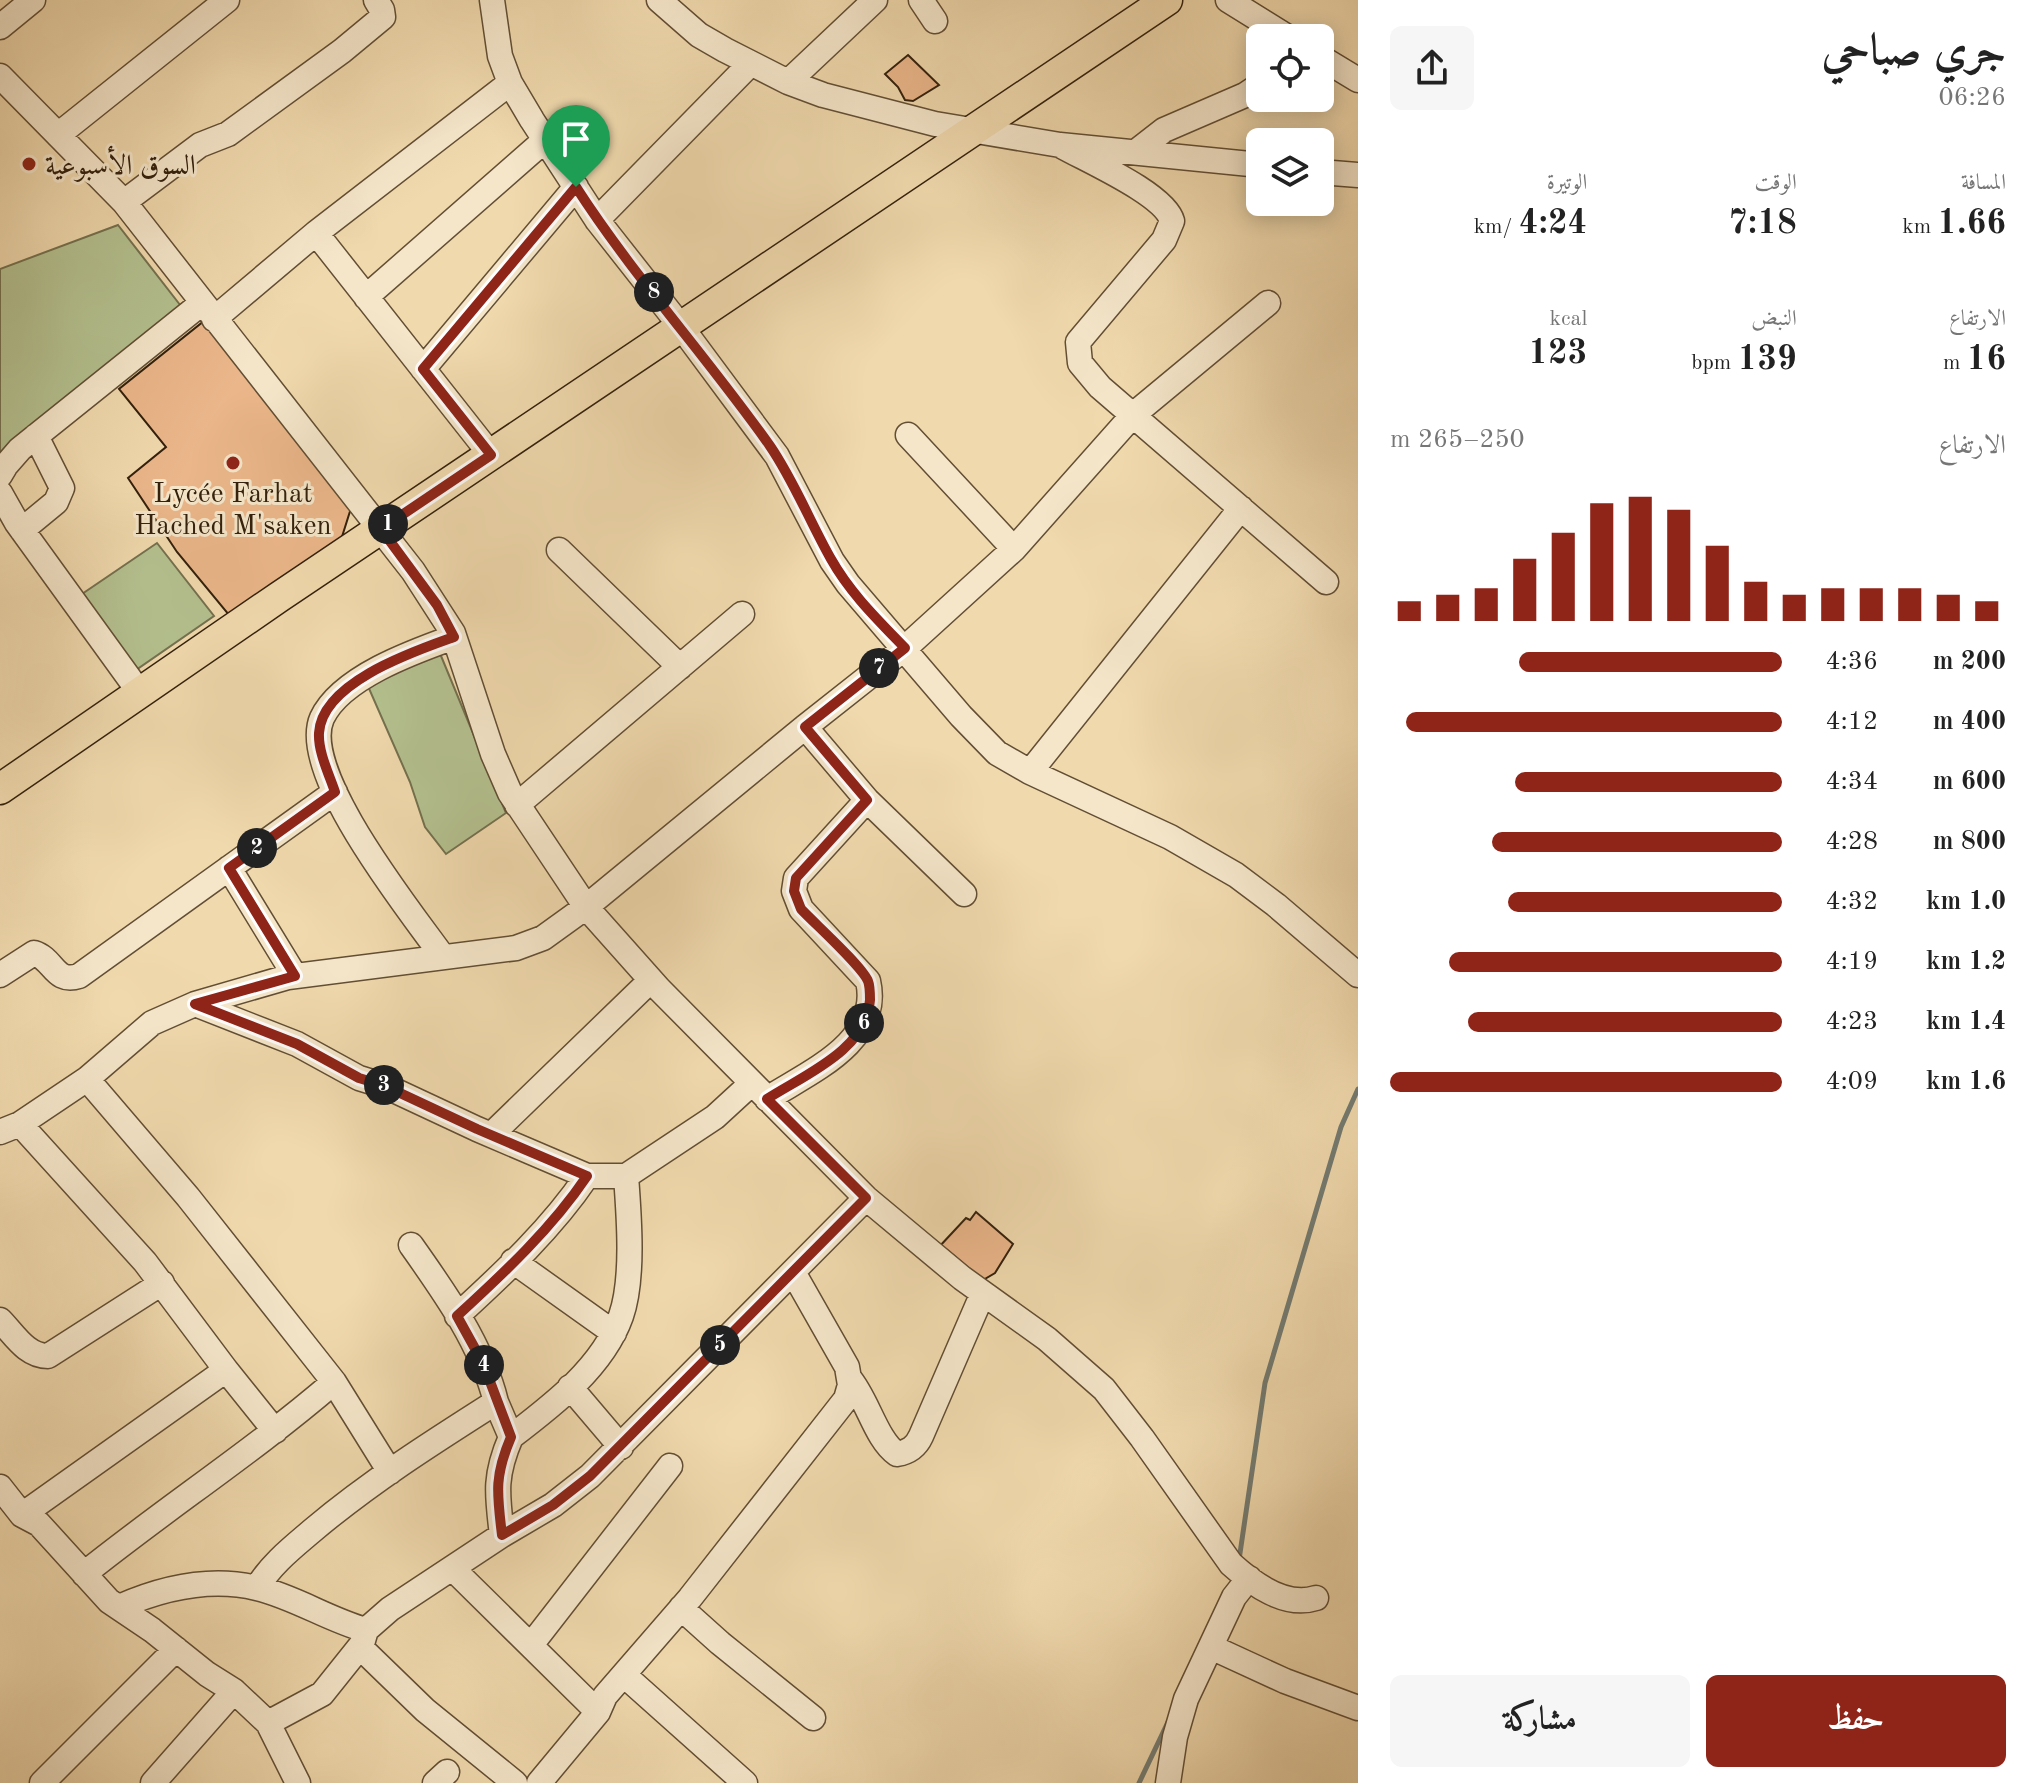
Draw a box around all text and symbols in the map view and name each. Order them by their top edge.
map controls [1246,24,1334,216]
button: locate [1246,24,1334,112]
button: share [1390,26,1474,110]
text: جري صباحي [1822,30,2006,74]
text: 06:26 [1938,85,2006,111]
pin [542,105,610,187]
icon: arrive [554,117,598,161]
button: layers [1246,128,1334,216]
place label: السوق اﻷسبوعية [45,145,196,182]
marker: السوق اﻷسبوعية [20,155,38,173]
text: الوتيرة [1547,172,1587,194]
text: الوقت [1755,172,1797,194]
text: المسافة [1961,172,2006,194]
text: 4:24 [1519,207,1587,241]
text: 7:18 [1728,207,1797,241]
text: 1.66 [1937,207,2006,241]
text: /km [1474,216,1519,238]
text: km [1902,216,1937,238]
pin: 8 [634,272,674,312]
text: 8 [648,281,660,303]
text: kcal [1550,308,1587,330]
text: النبض [1751,308,1797,330]
text: الارتفاع [1949,308,2006,330]
text: 123 [1528,337,1587,371]
text: 139 [1738,343,1797,377]
text: 16 [1967,343,2006,377]
text: bpm [1691,352,1738,374]
text: m [1943,352,1967,374]
text: 250–265 m [1390,427,1525,453]
text: الارتفاع [1939,433,2006,459]
marker: Lycée Farhat Hached M'saken [224,454,242,472]
place label: Lycée Farhat Hached M'saken [134,481,332,541]
pin: 1 [368,504,408,544]
text: 1 [382,513,394,535]
pin: 7 [859,648,899,688]
text: 4:36 [1825,649,1878,675]
text: 200 m [1933,649,2006,675]
text: 7 [873,657,885,679]
text: 4:12 [1825,709,1878,735]
text: 400 m [1933,709,2006,735]
text: 4:34 [1825,769,1878,795]
text: 600 m [1933,769,2006,795]
pin: 2 [237,828,277,868]
text: 4:28 [1825,829,1878,855]
text: 800 m [1933,829,2006,855]
text: 2 [251,837,263,859]
text: 4:32 [1825,889,1878,915]
text: 1.0 km [1926,889,2006,915]
text: 4:19 [1825,949,1878,975]
text: 1.2 km [1926,949,2006,975]
pin: 6 [844,1003,884,1043]
text: 4:23 [1825,1009,1878,1035]
text: 1.4 km [1926,1009,2006,1035]
text: 6 [858,1012,870,1034]
pin: 3 [364,1065,404,1105]
text: 4:09 [1825,1069,1878,1095]
text: 1.6 km [1926,1069,2006,1095]
text: 3 [378,1074,390,1096]
pin: 5 [700,1325,740,1365]
text: 5 [714,1334,726,1356]
pin: 4 [464,1345,504,1385]
text: 4 [478,1354,490,1376]
button: مشاركة [1390,1675,1690,1767]
button: حفظ [1706,1675,2006,1767]

